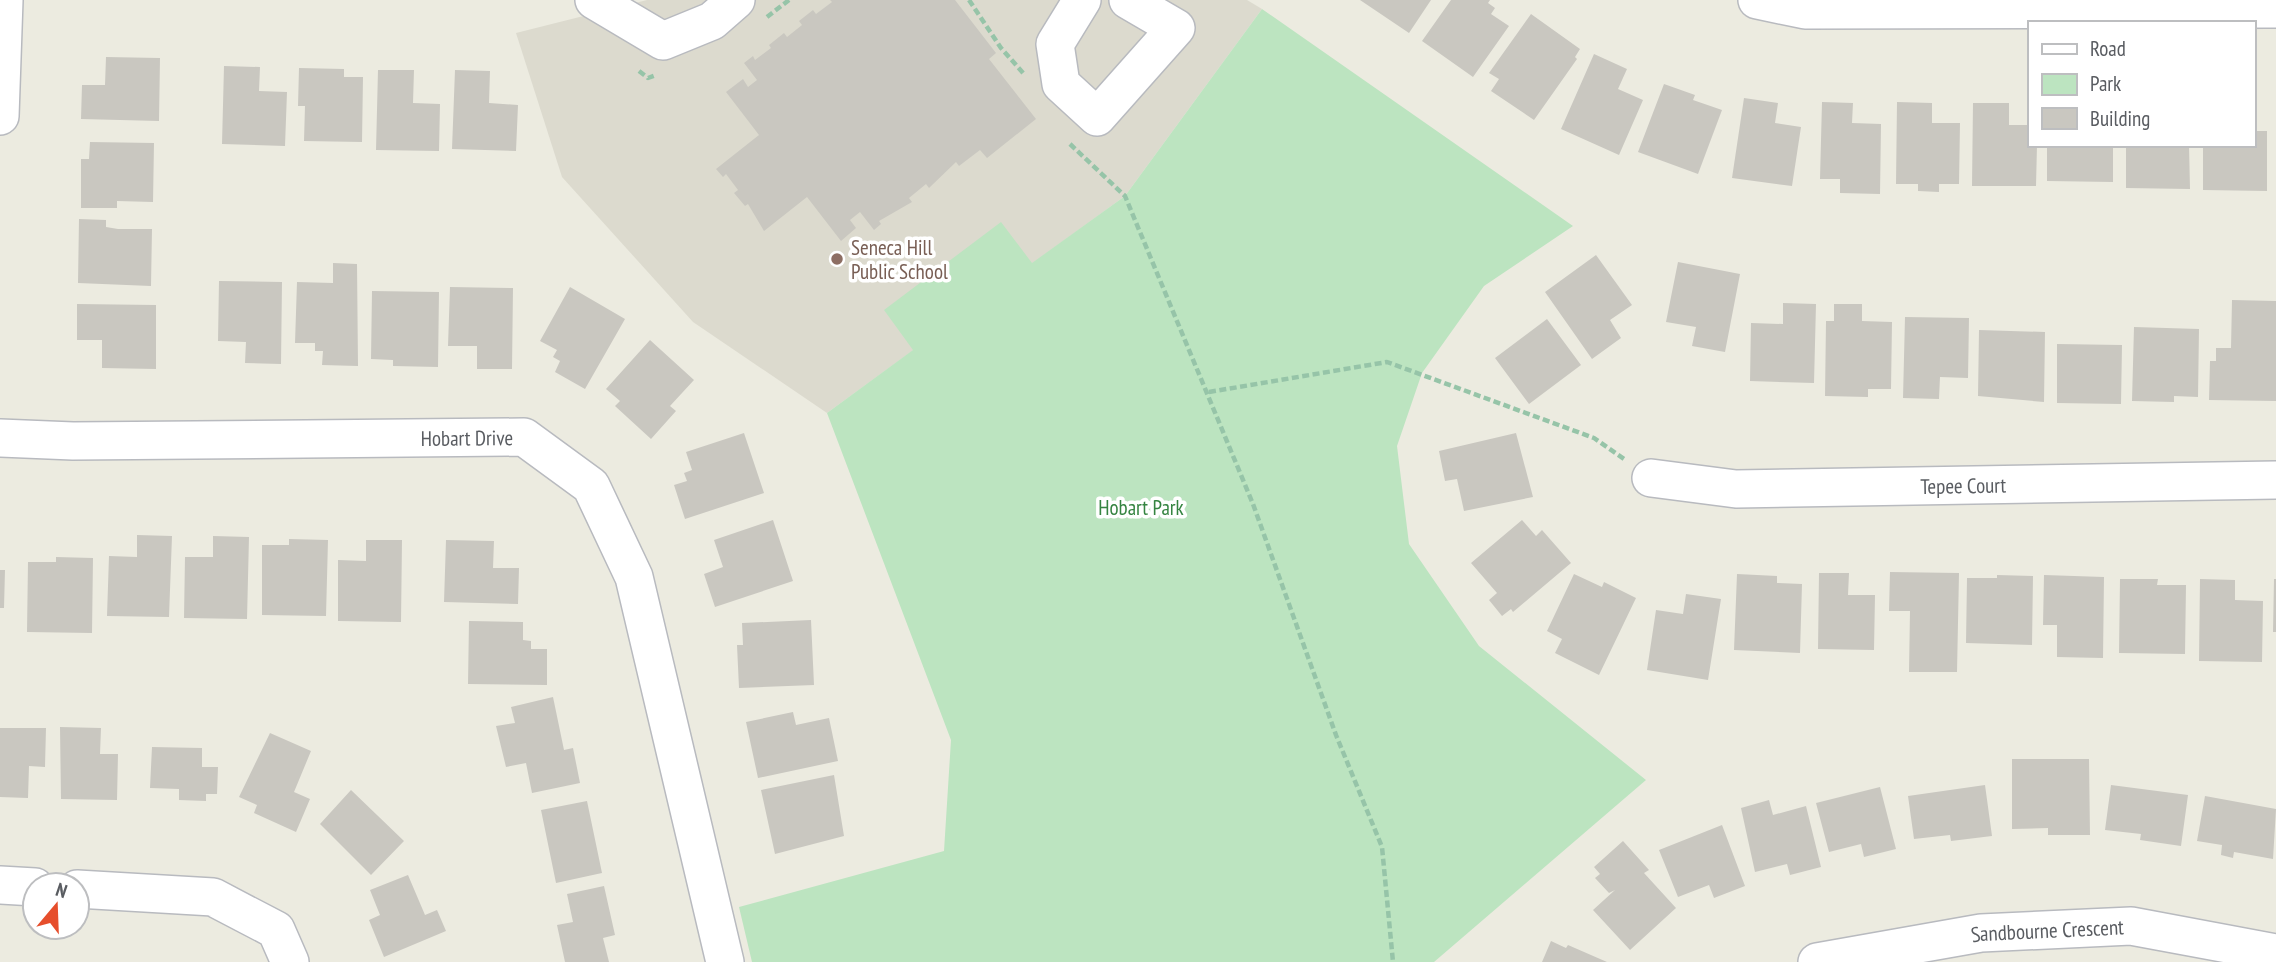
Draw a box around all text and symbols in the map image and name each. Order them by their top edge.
legend [2028,21,2255,147]
text: Road [2090,35,2126,62]
text: Park [2090,70,2121,97]
text: Building [2090,105,2150,132]
place label: Seneca Hill Public School [851,234,948,285]
marker: Seneca Hill Public School [829,251,845,267]
street label: Hobart Drive [421,424,513,451]
street label: Tepee Court [1920,471,2007,499]
park label: Hobart Park [1098,494,1184,521]
north arrow [21,871,91,941]
text: N [53,877,70,903]
street label: Sandbourne Crescent [1969,913,2125,948]

